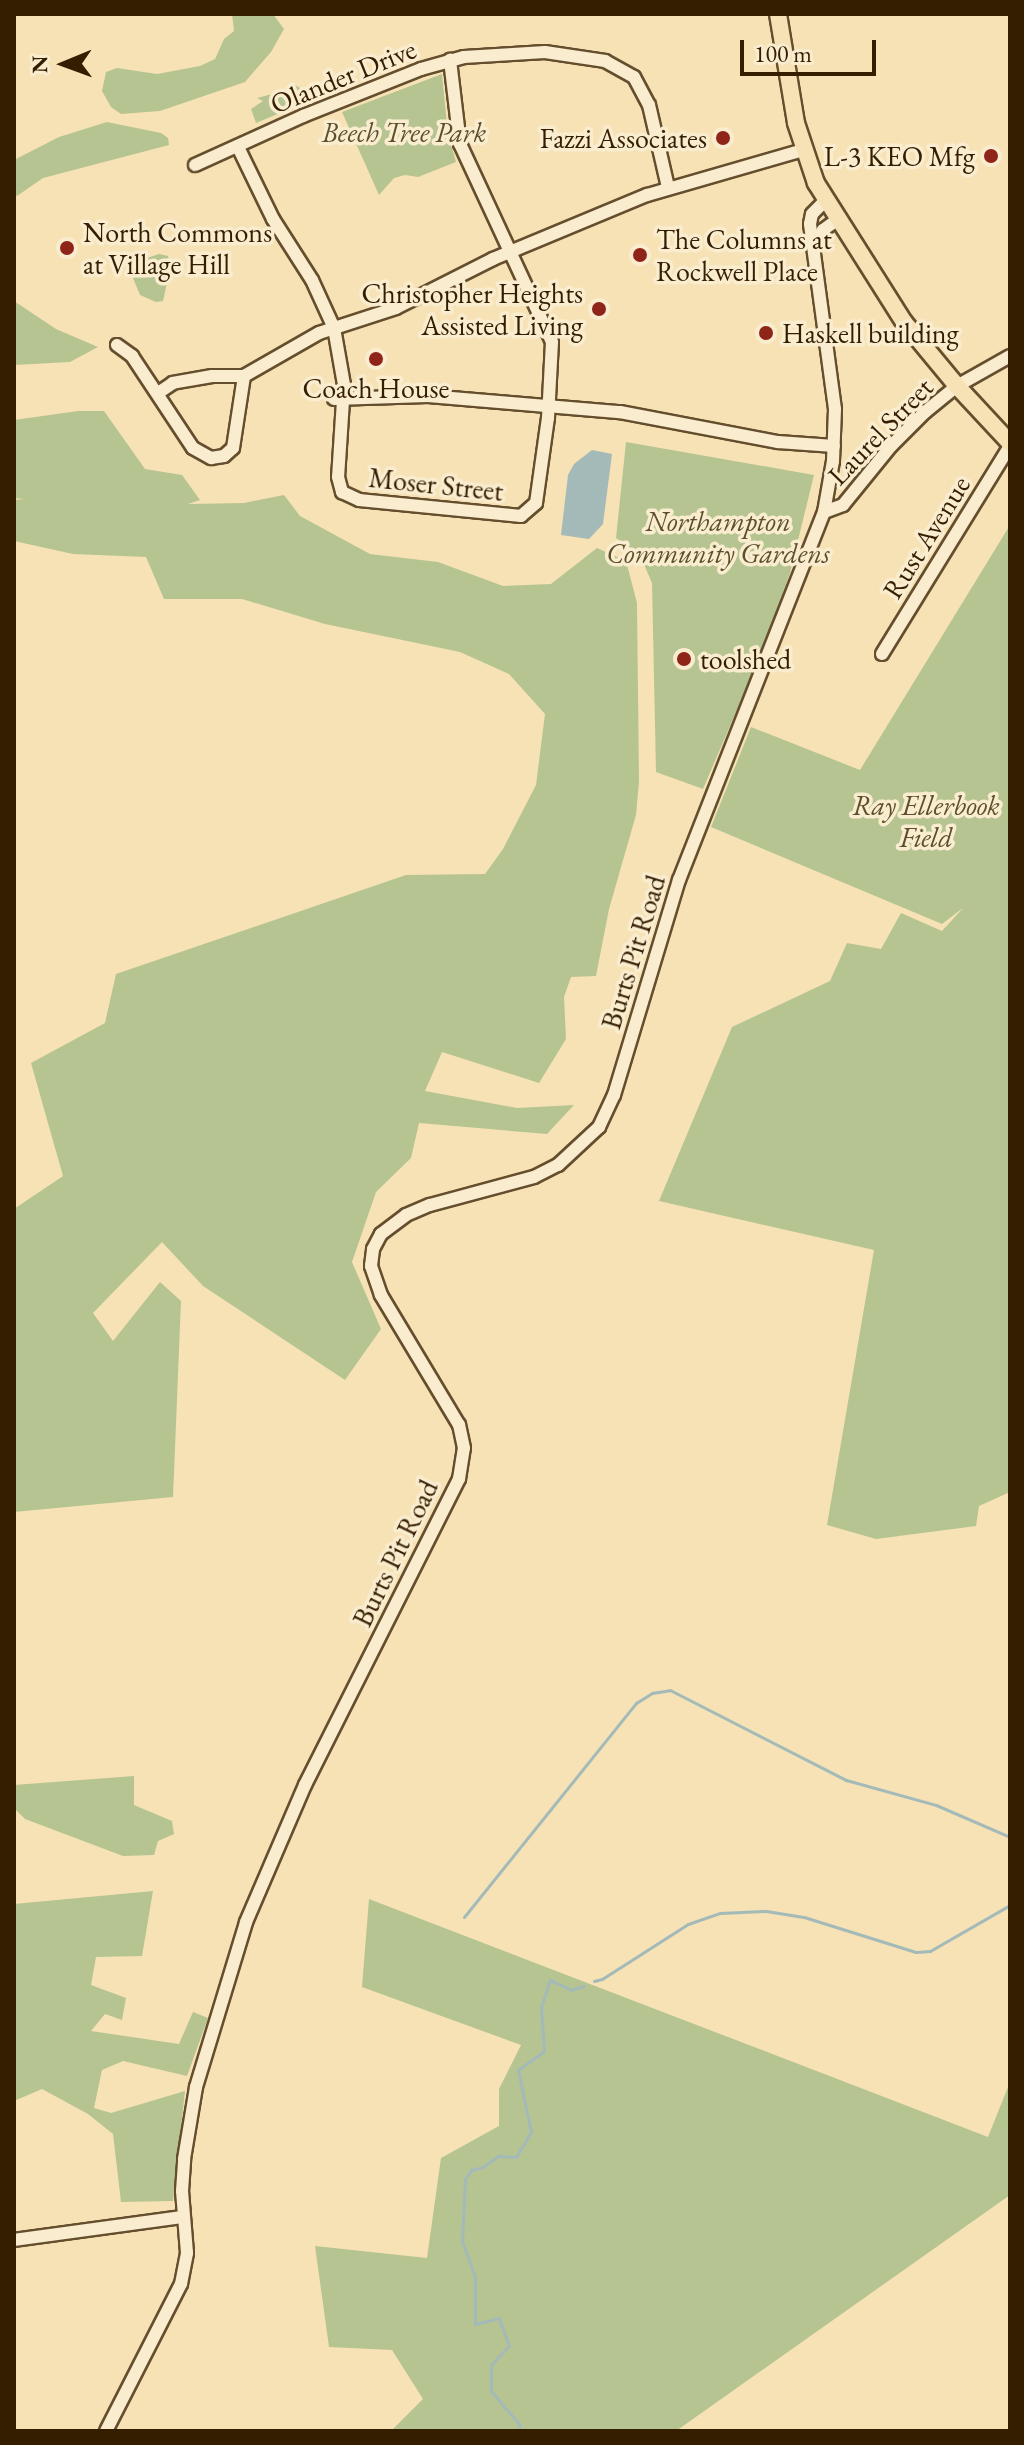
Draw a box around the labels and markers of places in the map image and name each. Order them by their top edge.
place label: Fazzi Associates [540,121,707,155]
marker: Fazzi Associates [714,129,732,147]
place label: L-3 KEO Mfg [824,139,975,173]
marker: L-3 KEO Mfg [982,147,1000,165]
place label: North Commons at Village Hill [83,215,272,281]
place label: The Columns at Rockwell Place [656,222,832,288]
marker: North Commons at Village Hill [58,239,76,257]
marker: The Columns at Rockwell Place [631,246,649,264]
place label: Christopher Heights Assisted Living [361,276,583,342]
marker: Christopher Heights Assisted Living [590,300,608,318]
place label: Haskell building [782,316,959,350]
marker: Haskell building [757,324,775,342]
marker: Coach House [367,350,385,368]
place label: Coach House [302,371,450,405]
place label: toolshed [700,642,791,676]
marker: toolshed [675,650,693,668]

